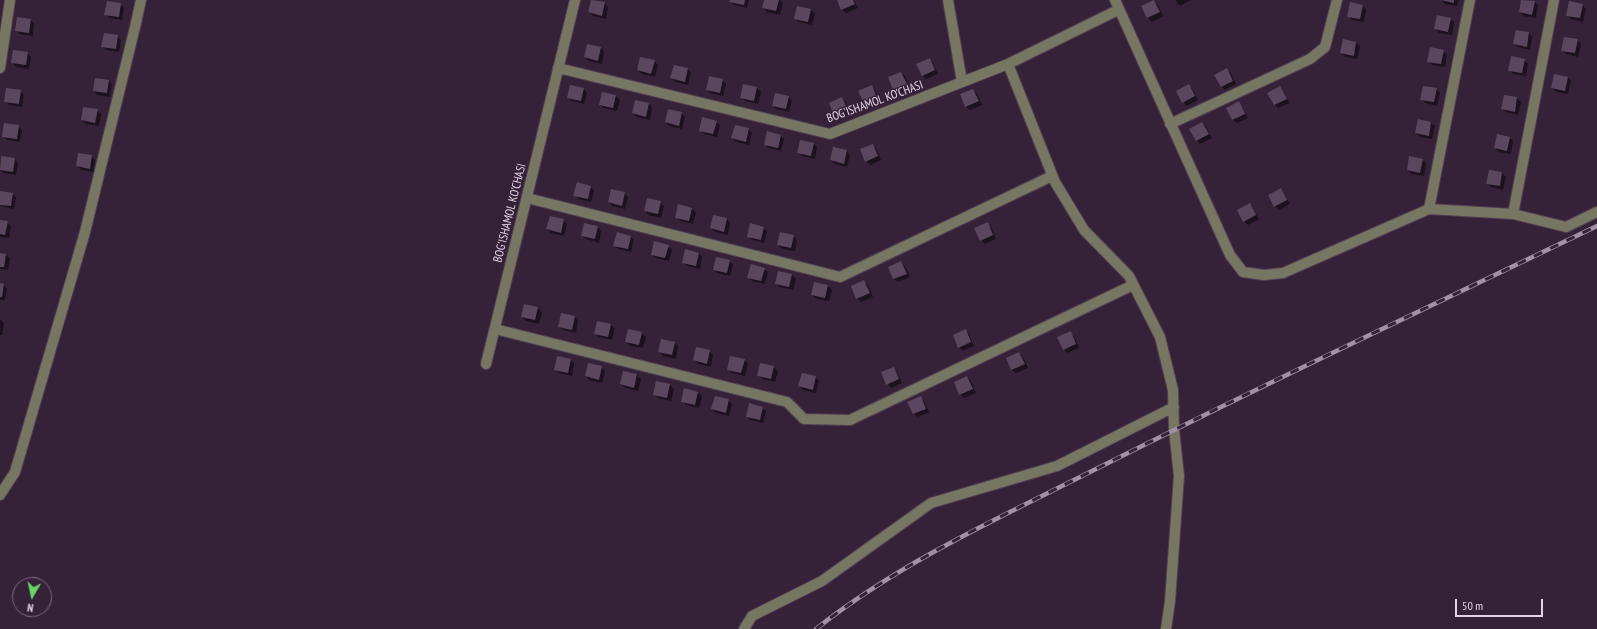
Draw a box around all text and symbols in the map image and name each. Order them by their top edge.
street label: BOG'ISHAMOL KO'CHASI [825,78,925,126]
street label: BOG'ISHAMOL KO'CHASI [491,162,529,264]
north arrow [12,577,52,617]
scale bar [1457,591,1545,617]
text: 50 m [1462,598,1483,613]
text: N [26,600,34,615]

